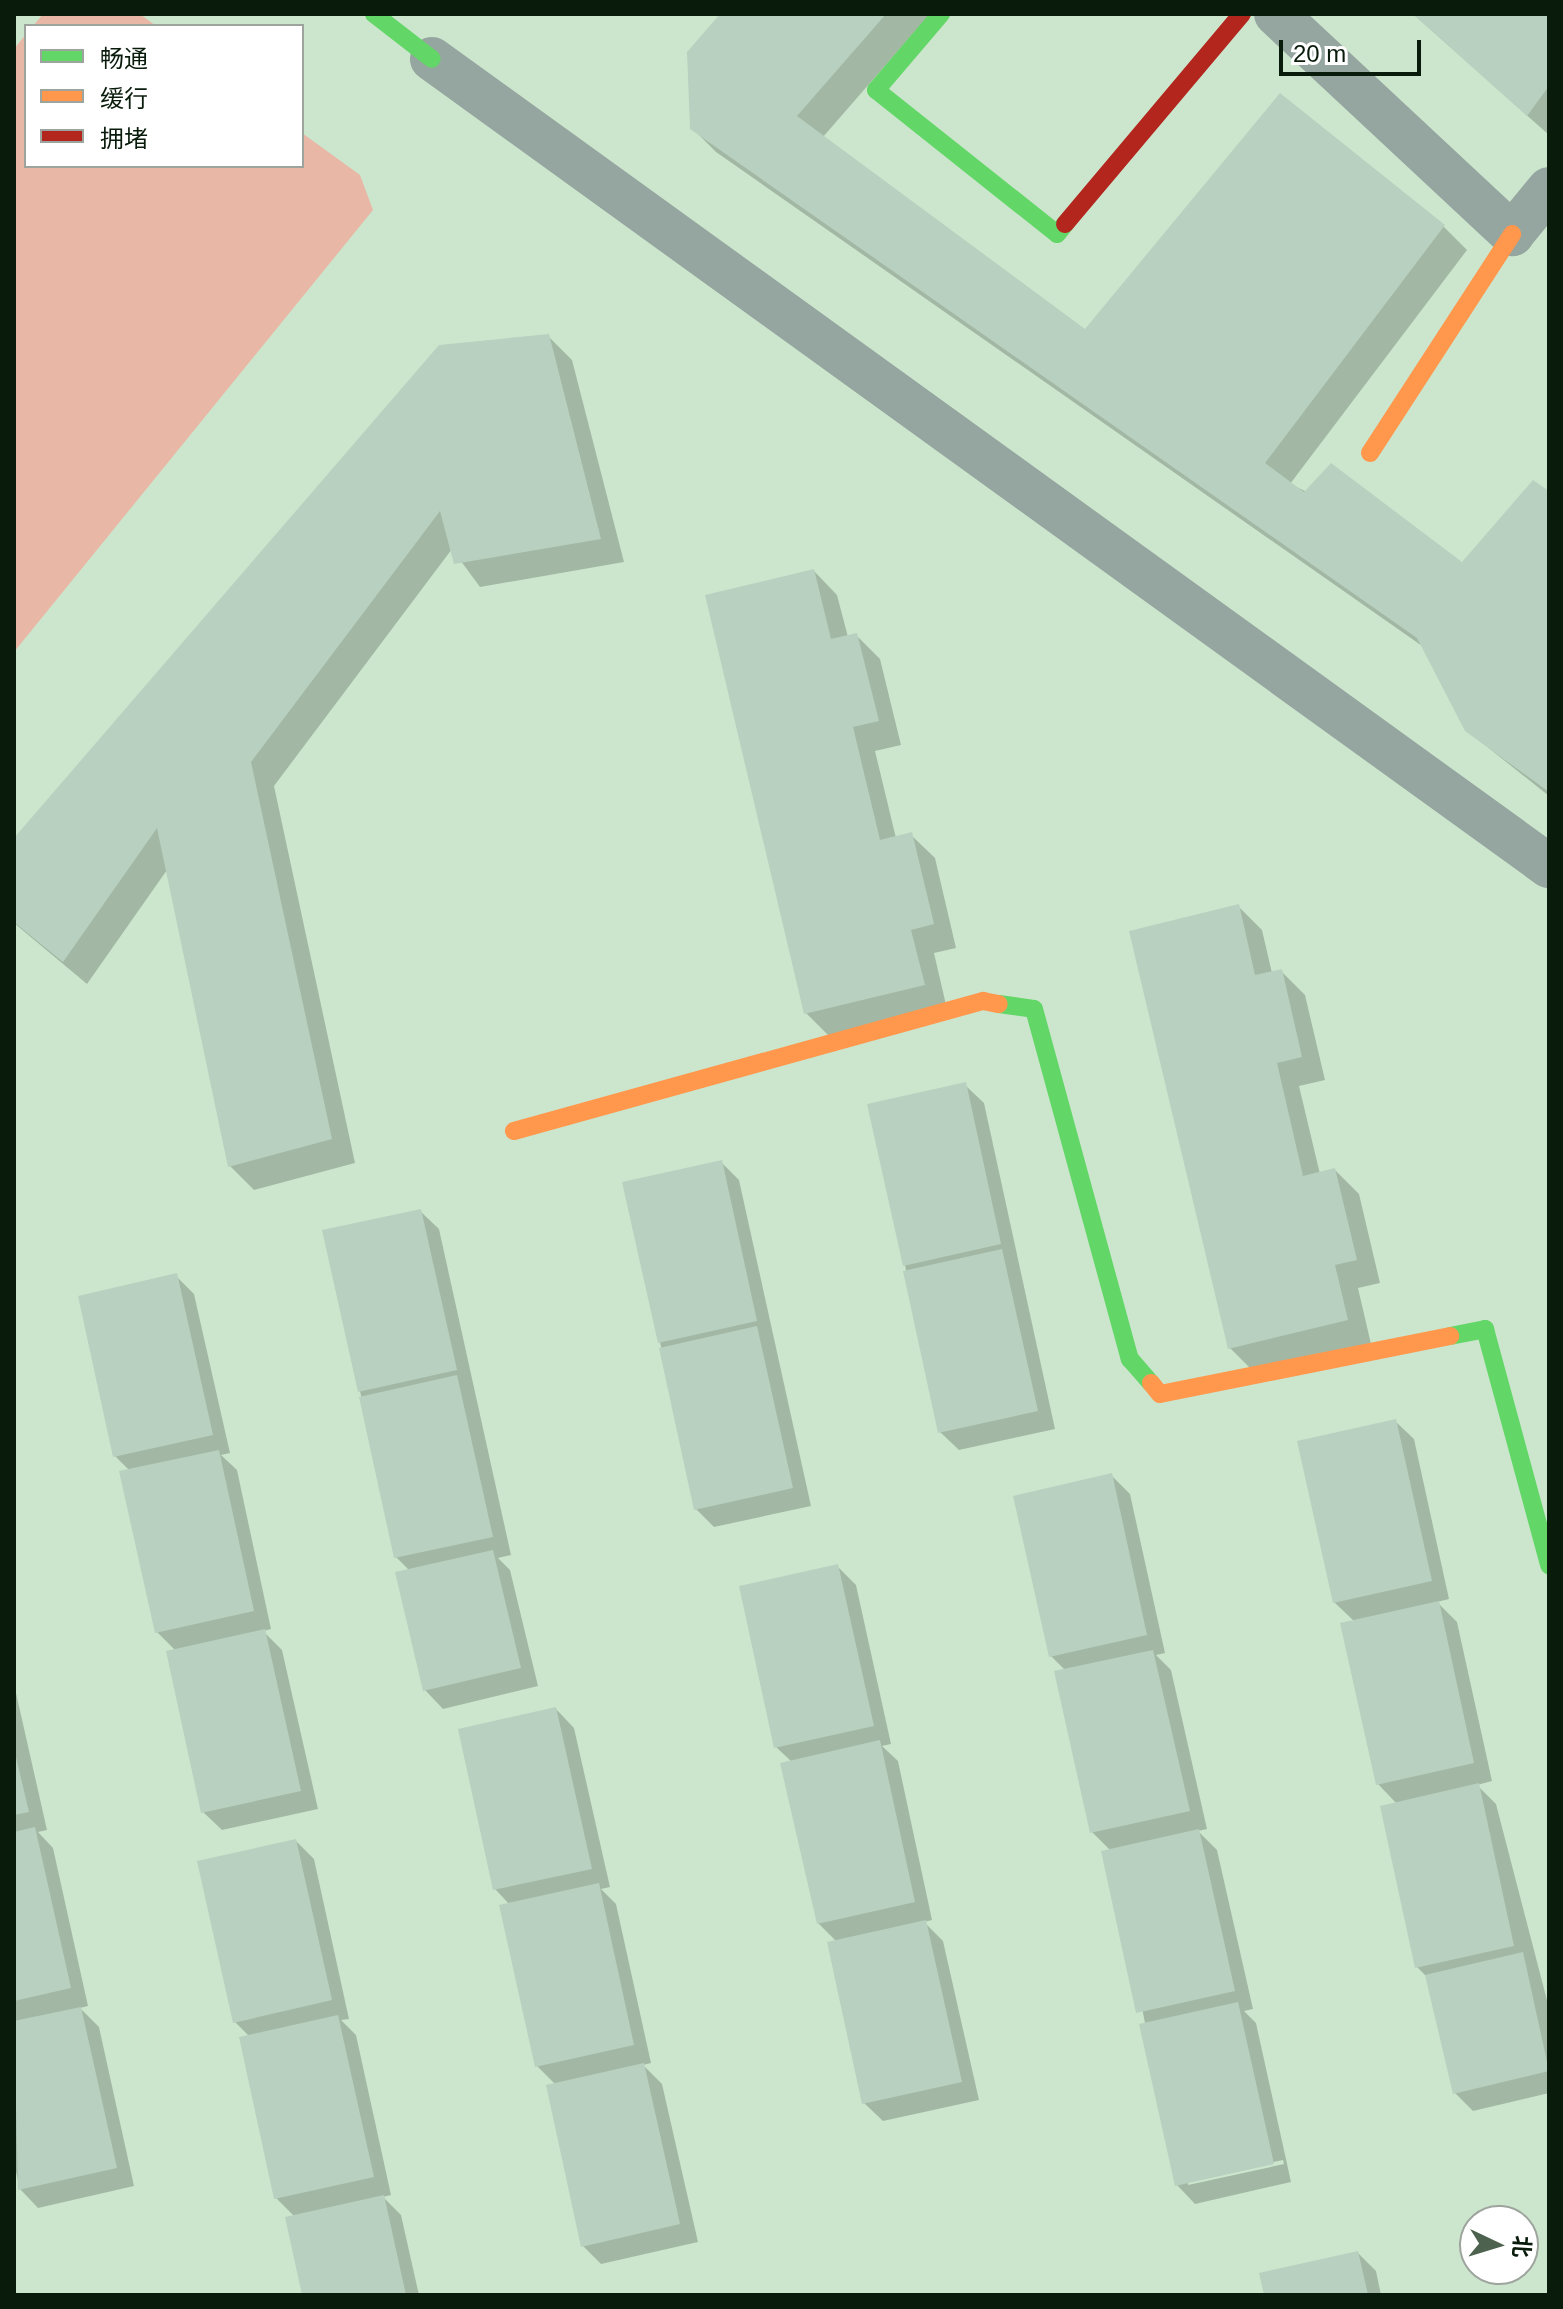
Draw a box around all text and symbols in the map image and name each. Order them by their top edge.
legend [24,24,304,168]
scale bar [1283,24,1425,74]
text: 20 m [1293,40,1346,67]
text: 畅通 [100,45,148,72]
text: 缓行 [100,85,148,112]
text: 拥堵 [100,125,148,152]
north arrow [1459,2205,1539,2285]
text: 北 [1508,2235,1535,2258]

